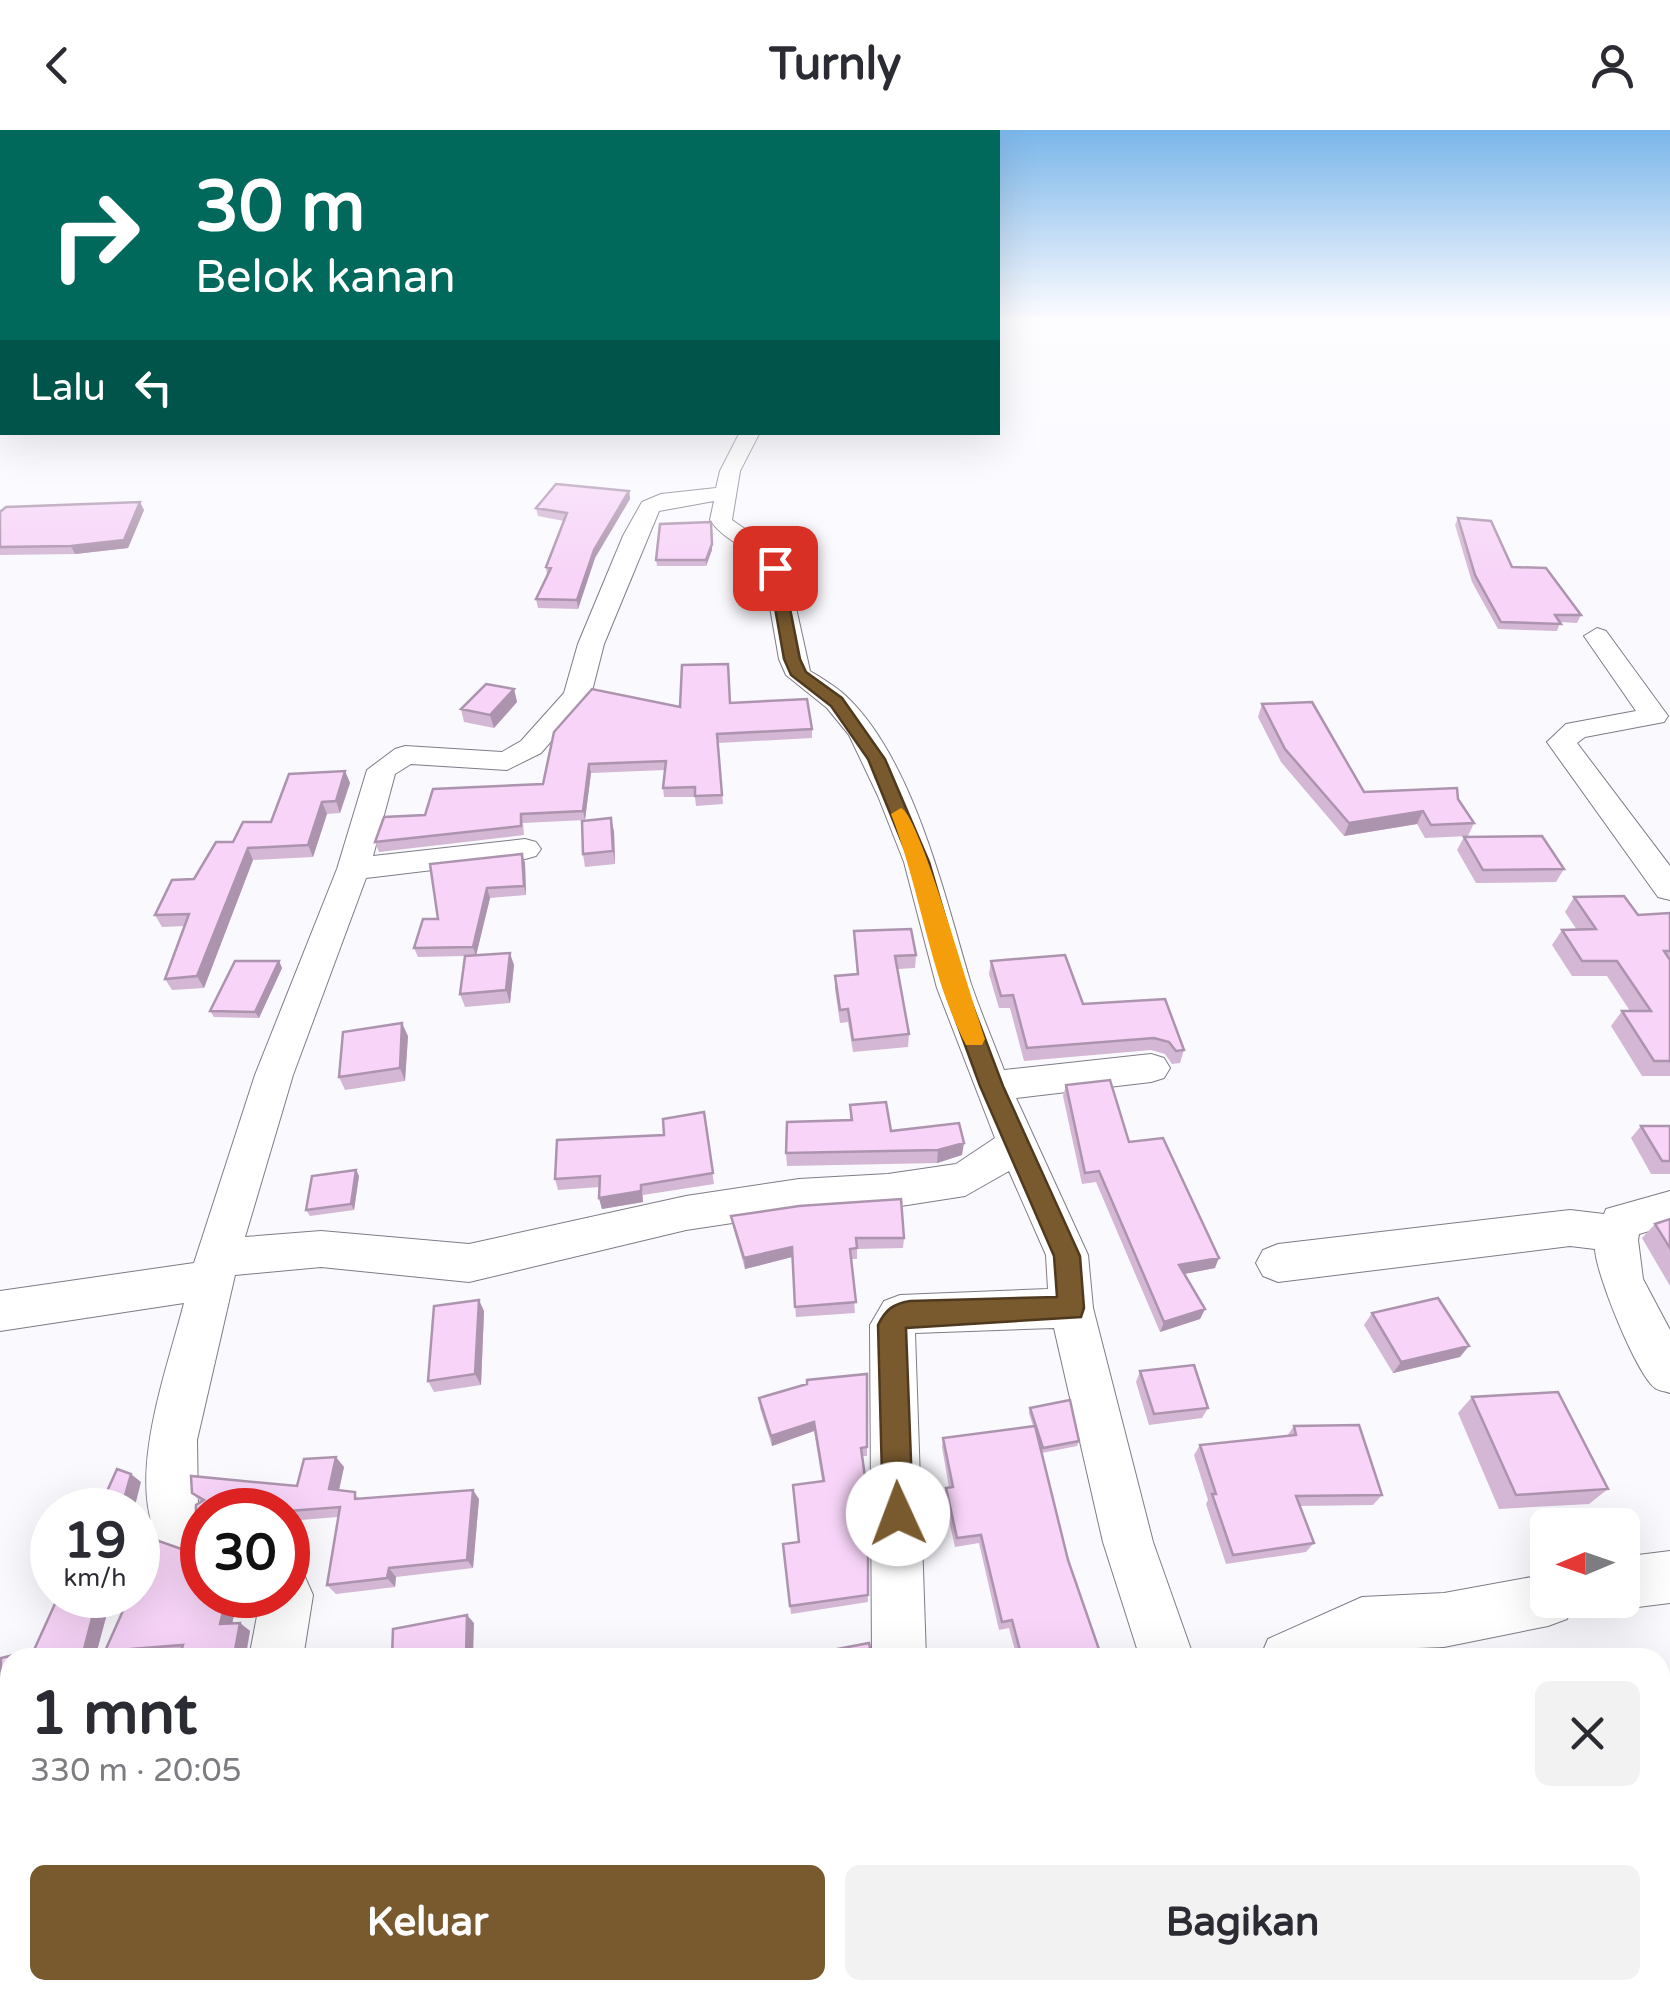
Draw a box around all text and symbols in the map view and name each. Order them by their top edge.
icon: back [30,38,85,93]
text: Turnly [769,38,901,92]
icon: person [1585,38,1640,93]
text: 30 m [195,166,365,250]
icon: right [30,170,160,300]
text: Belok kanan [195,251,456,305]
icon: left [126,360,181,415]
text: Lalu [30,365,106,411]
pin [733,526,818,611]
icon: arrive [748,541,803,596]
position arrow [846,1462,950,1566]
speed limit sign: 30 [180,1488,310,1618]
north arrow [1530,1508,1640,1618]
map controls [1530,1508,1640,1618]
text: 19 [64,1511,126,1571]
text: km/h [64,1563,126,1593]
text: 1 mnt [30,1678,197,1750]
button: close [1535,1681,1640,1786]
text: 330 m · 20:05 [30,1752,242,1790]
button: Keluar [30,1865,825,1980]
button: Bagikan [845,1865,1640,1980]

